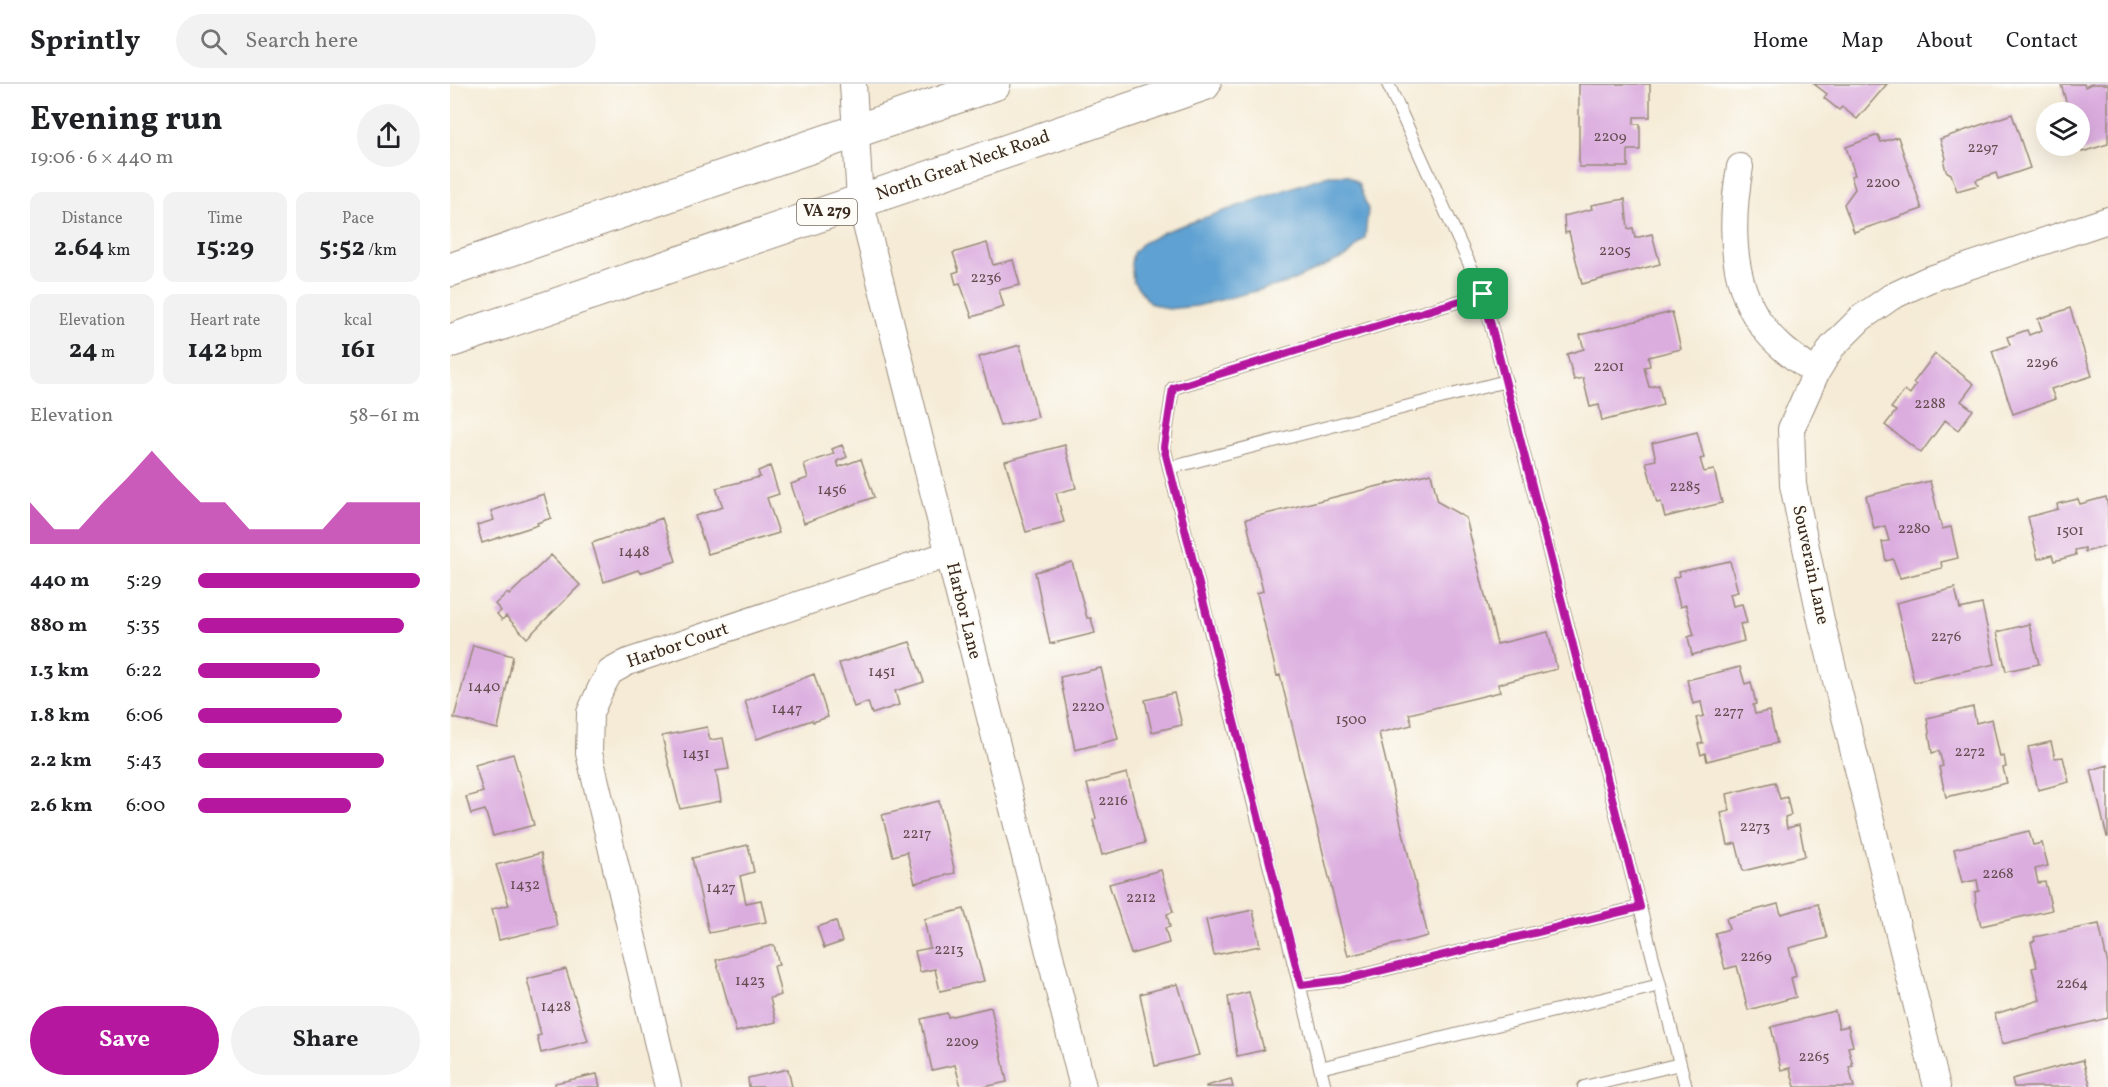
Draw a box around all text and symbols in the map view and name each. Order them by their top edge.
search box [176,14,596,68]
text: Sprintly [30,22,140,61]
icon: search [197,25,230,58]
text: Search here [245,26,358,57]
text: Home [1753,27,1808,56]
text: Map [1841,27,1883,56]
text: About [1916,27,1973,56]
text: Contact [2006,27,2078,56]
text: Evening run [30,98,223,144]
map controls [2036,102,2090,156]
button: layers [2036,102,2090,156]
button: share [357,104,420,167]
street label: North Great Neck Road [873,124,1053,208]
house number: 2209 [1594,127,1627,148]
house number: 2297 [1967,138,1999,159]
text: 19:06 · 6 × 440 m [30,144,174,172]
house number: 2200 [1866,173,1900,194]
road number: VA 279 [797,199,857,225]
text: Distance [61,208,123,230]
text: Time [207,208,243,230]
text: Pace [342,208,374,230]
text: 2.64 [54,230,104,266]
text: 15:29 [196,230,254,266]
text: 5:52 [319,230,365,266]
text: km [104,240,130,262]
text: /km [365,240,397,262]
house number: 2205 [1599,241,1631,262]
house number: 2236 [971,268,1001,289]
pin [1457,268,1508,319]
icon: arrive [1466,277,1499,310]
text: Elevation [59,310,125,332]
text: Heart rate [190,310,260,332]
text: kcal [344,310,372,332]
text: 24 [69,332,98,368]
text: 142 [187,332,227,368]
text: 161 [340,332,376,368]
text: m [98,342,115,364]
text: bpm [227,342,263,364]
house number: 2296 [2026,353,2058,374]
house number: 2201 [1594,357,1624,378]
house number: 2288 [1914,394,1946,415]
text: Elevation [30,402,113,430]
text: 58–61 m [349,402,420,430]
house number: 2285 [1670,477,1700,498]
house number: 1456 [817,480,847,501]
street label: Souverain Lane [1785,503,1835,627]
house number: 2280 [1898,519,1930,540]
house number: 1501 [2056,521,2084,542]
house number: 1448 [618,542,650,563]
street label: Harbor Lane [939,560,987,662]
text: 440 m [30,567,90,595]
text: 5:29 [126,567,161,595]
text: 880 m [30,612,87,640]
text: 5:35 [126,612,160,640]
street label: Harbor Court [624,617,732,675]
house number: 2276 [1931,627,1961,648]
text: 1.3 km [30,657,89,685]
text: 6:22 [126,657,162,685]
house number: 1451 [868,662,896,683]
house number: 1440 [468,677,500,698]
house number: 2220 [1071,697,1105,718]
house number: 1447 [771,699,803,720]
text: 1.8 km [30,702,90,730]
text: 6:06 [126,702,163,730]
house number: 2277 [1714,702,1744,723]
house number: 1500 [1335,710,1367,731]
house number: 2272 [1955,742,1985,763]
house number: 1431 [682,744,710,765]
text: 2.2 km [30,747,92,775]
text: 5:43 [126,747,162,775]
house number: 2216 [1098,791,1128,812]
text: 2.6 km [30,792,93,820]
text: 6:00 [126,792,165,820]
house number: 2273 [1740,817,1770,838]
house number: 2217 [902,824,932,845]
house number: 2268 [1982,864,2014,885]
house number: 1432 [510,875,540,896]
house number: 1427 [706,878,736,899]
house number: 2212 [1126,888,1156,909]
house number: 2213 [934,940,964,961]
house number: 2269 [1740,947,1772,968]
house number: 1423 [735,971,765,992]
house number: 2264 [2056,974,2088,995]
house number: 1428 [541,997,571,1018]
button: Save [30,1006,219,1075]
button: Share [231,1006,420,1075]
house number: 2209 [946,1032,979,1053]
house number: 2265 [1799,1047,1829,1068]

